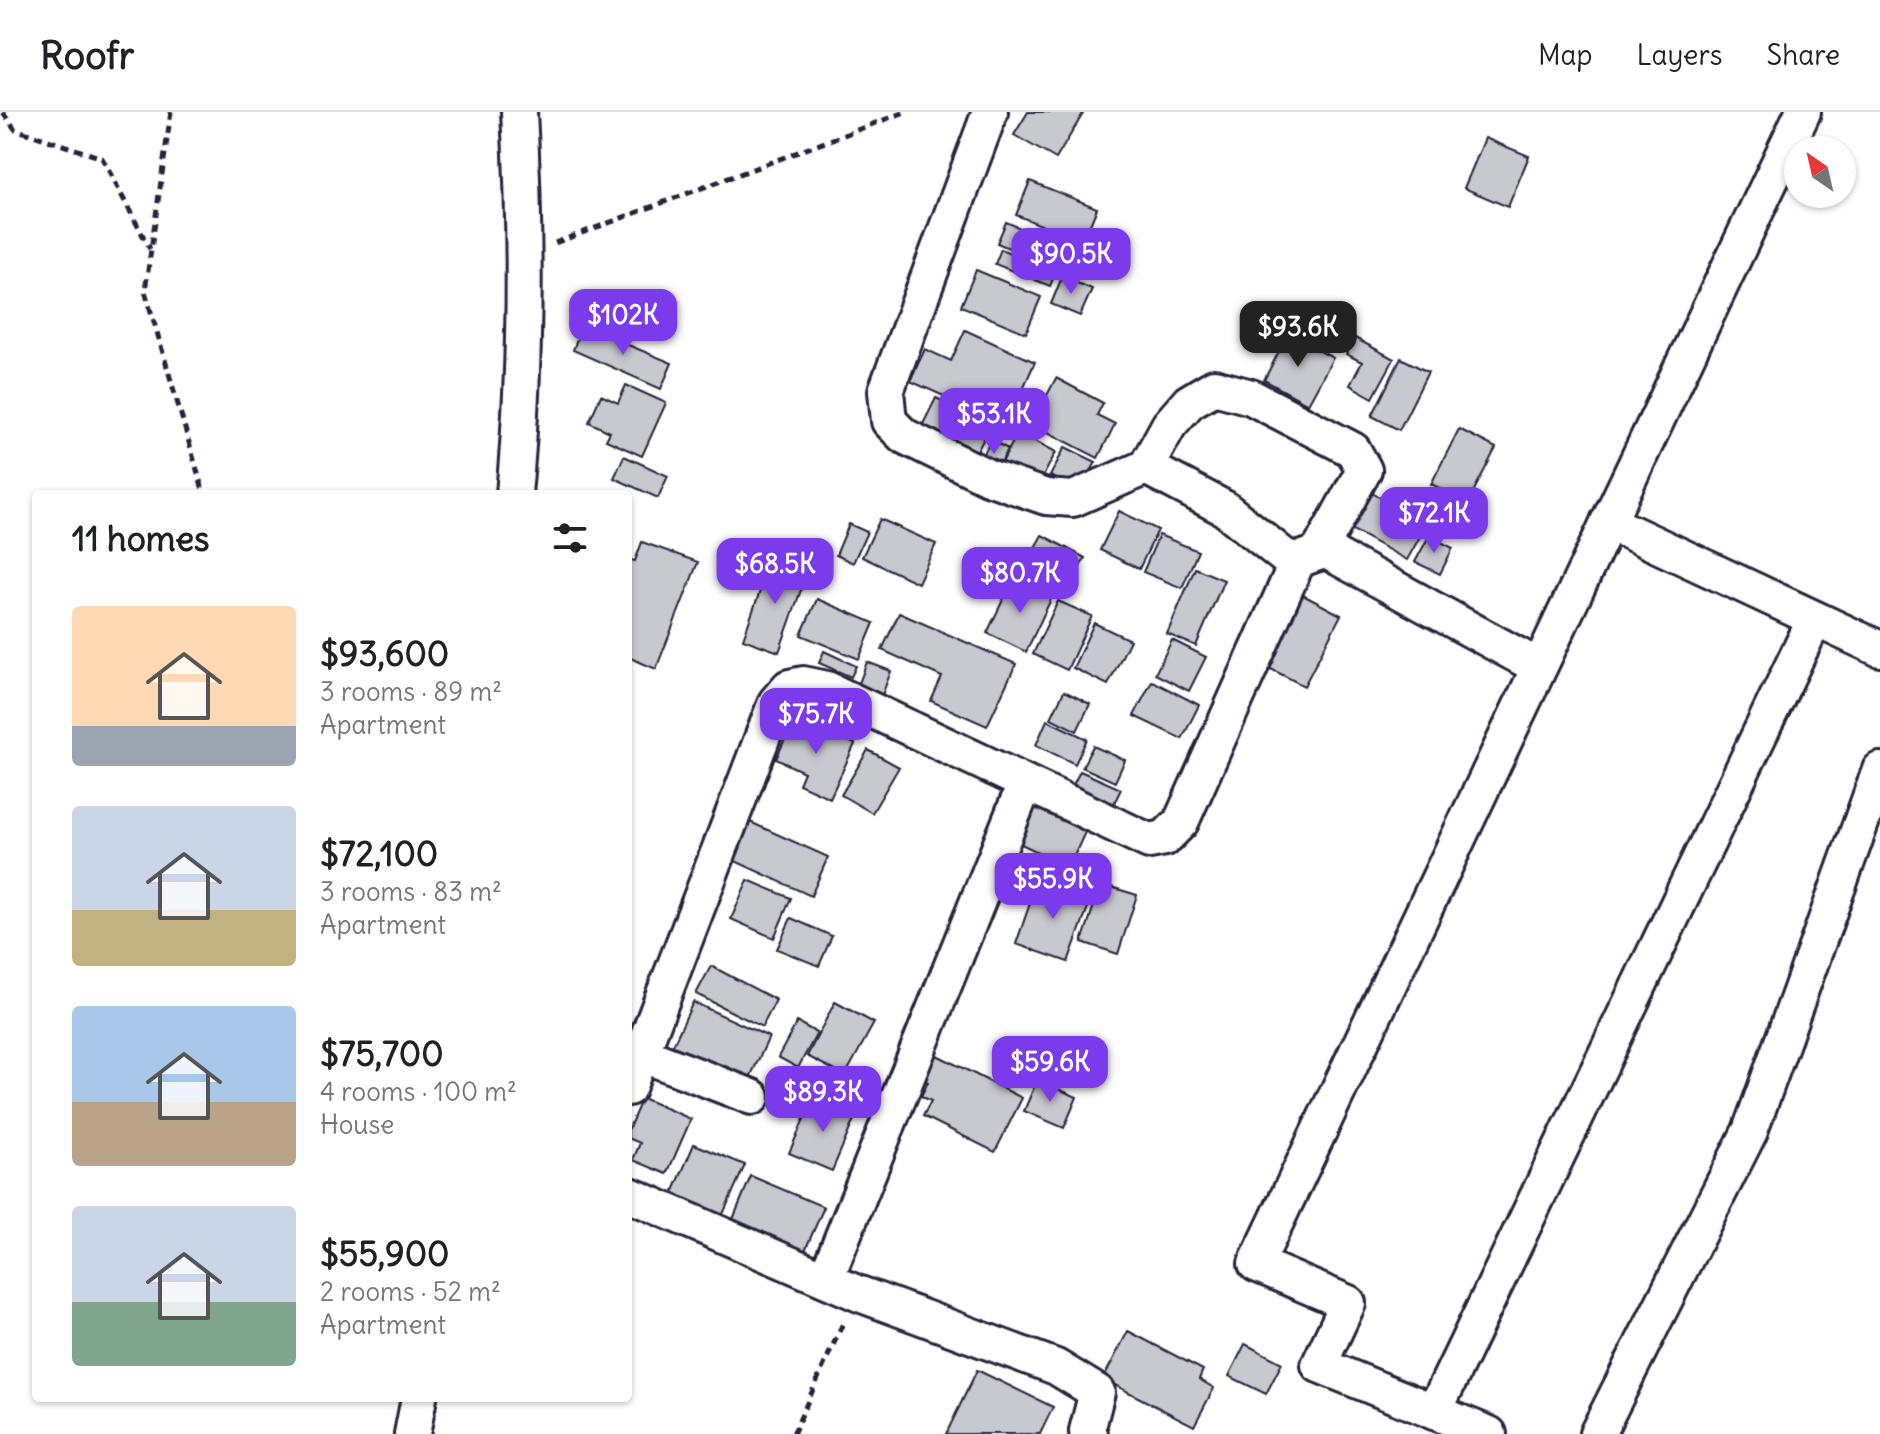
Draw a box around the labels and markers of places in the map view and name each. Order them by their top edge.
pin: $90.5K [1006,228,1136,296]
pin: $102K [567,289,679,357]
pin: $93.6K [1233,301,1363,369]
pin: $53.1K [929,388,1059,456]
pin: $72.1K [1369,487,1499,555]
pin: $68.5K [710,538,840,606]
pin: $80.7K [955,547,1085,615]
pin: $75.7K [751,688,881,756]
pin: $55.9K [988,853,1118,921]
pin: $59.6K [985,1036,1115,1104]
pin: $89.3K [758,1066,888,1134]

